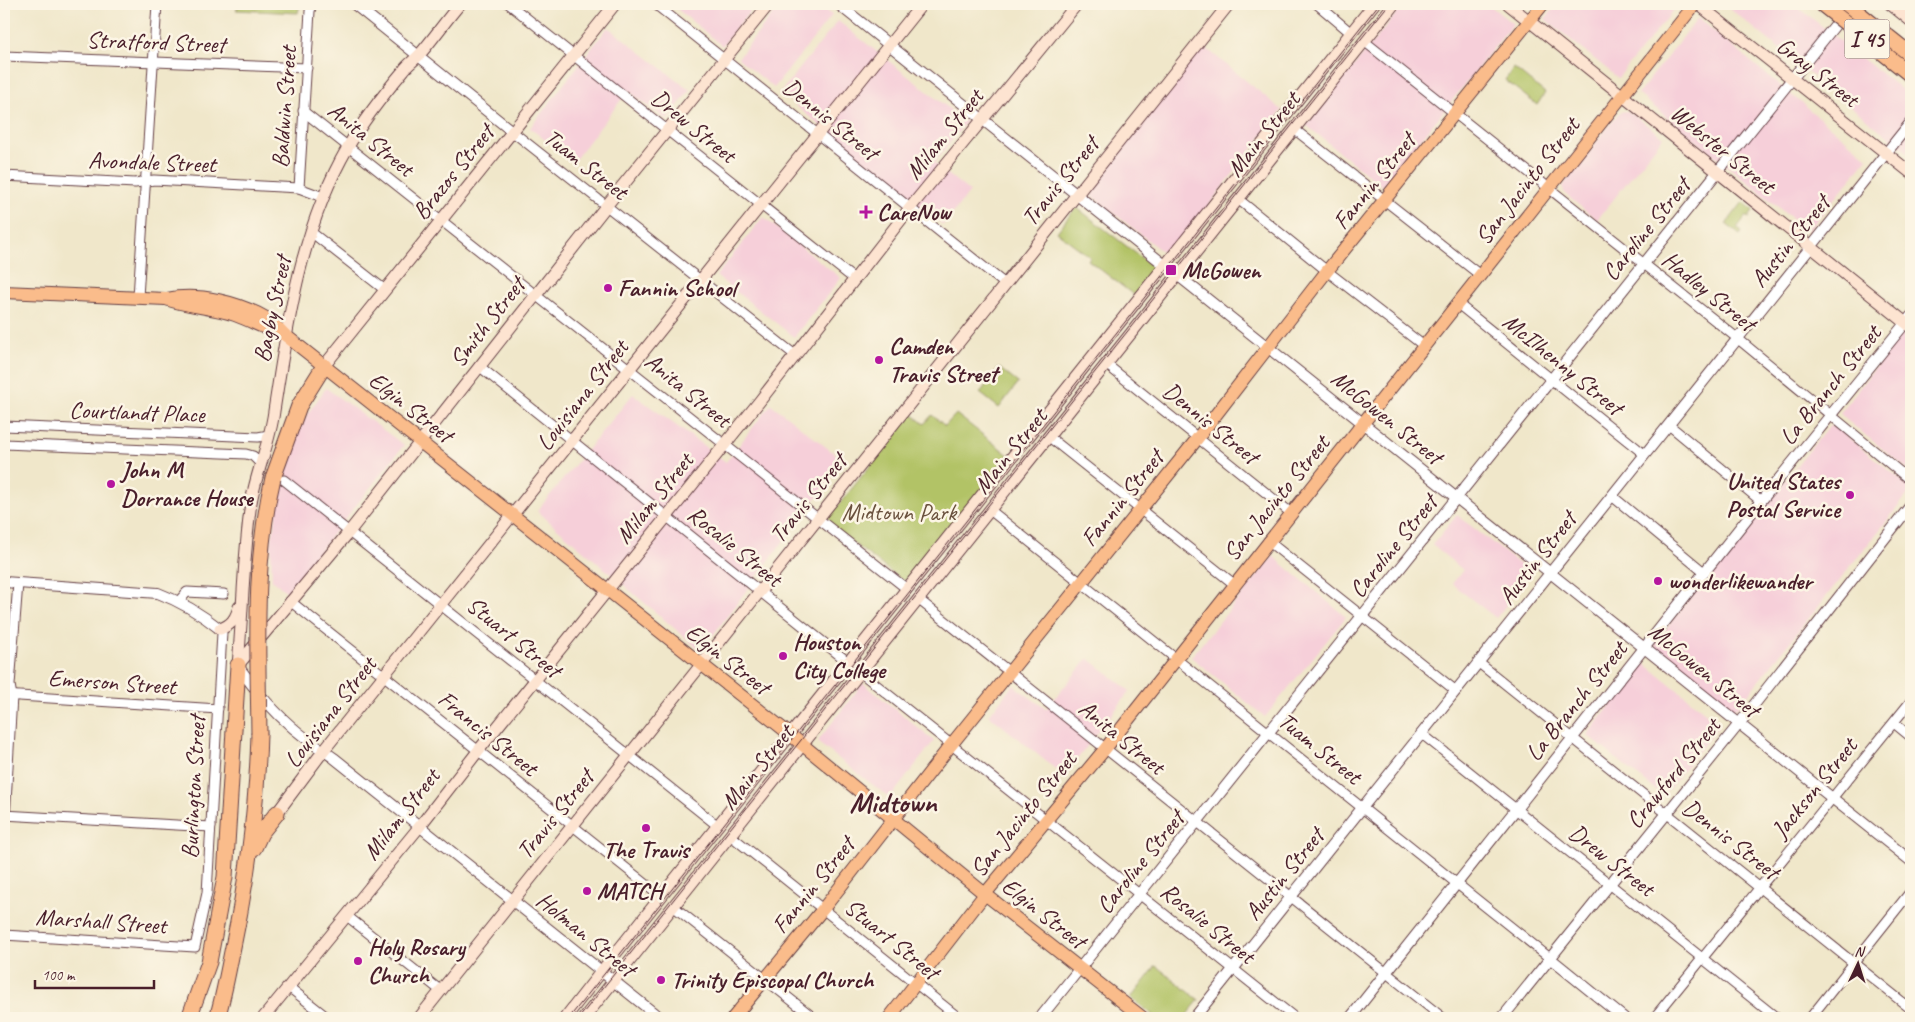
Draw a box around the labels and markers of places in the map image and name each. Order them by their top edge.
place label: CareNow [877,197,953,227]
marker: CareNow [859,205,873,219]
place label: McGowen [1182,255,1263,285]
marker: McGowen [1164,263,1178,277]
place label: Fannin School [618,273,740,303]
marker: Fannin School [602,282,614,294]
place label: Camden Travis Street [889,331,1001,389]
marker: Camden Travis Street [873,354,885,366]
place label: John M Dorrance House [119,455,254,513]
place label: United States Postal Service [1726,466,1843,524]
marker: John M Dorrance House [105,478,117,490]
marker: United States Postal Service [1844,489,1856,501]
place label: wonderlikewander [1668,566,1814,596]
marker: wonderlikewander [1652,575,1664,587]
place label: Houston City College [793,627,887,685]
marker: Houston City College [777,650,789,662]
marker: The Travis [640,822,652,834]
place label: The Travis [603,835,692,865]
place label: MATCH [597,876,667,906]
marker: MATCH [581,885,593,897]
place label: Holy Rosary Church [368,932,466,990]
marker: Holy Rosary Church [352,955,364,967]
place label: Trinity Episcopal Church [671,965,875,995]
marker: Trinity Episcopal Church [655,974,667,986]

